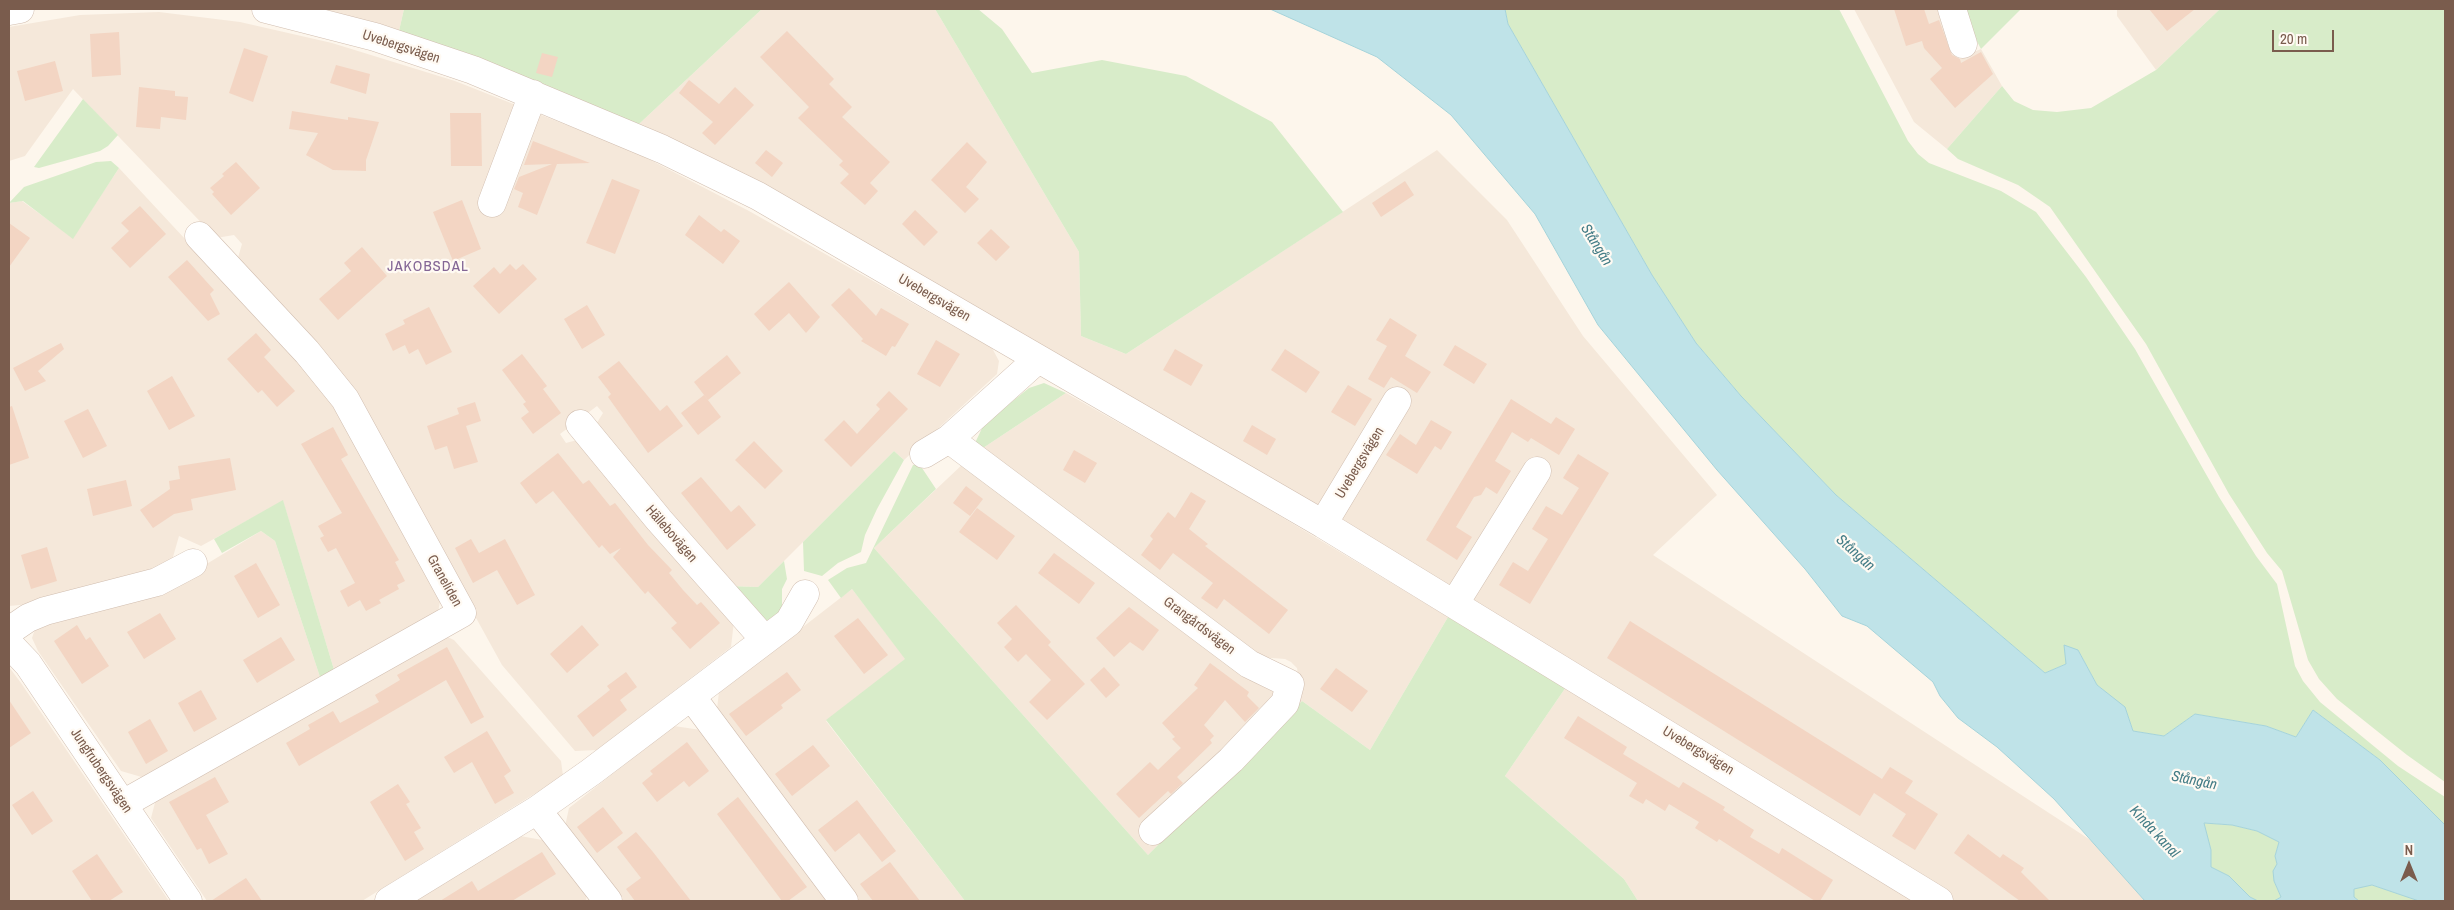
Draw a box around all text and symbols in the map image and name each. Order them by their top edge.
scale bar [2274,20,2336,52]
street label: Uvebergsvägen [360,27,442,67]
text: 20 m [2280,28,2307,49]
water label: Stångån [1576,221,1616,269]
district label: JAKOBSDAL [386,258,470,276]
street label: Uvebergsvägen [895,271,973,325]
street label: Uvebergsvägen [1332,424,1388,502]
street label: Hällebovägen [642,502,700,566]
water label: Stångån [1832,531,1878,575]
street label: Graneliden [423,552,465,610]
street label: Grangårdsvägen [1160,594,1238,658]
street label: Uvebergsvägen [1659,723,1737,779]
street label: Jungfrubergsvägen [67,726,135,816]
water label: Stångån [2170,767,2218,795]
water label: Kinda kanal [2125,802,2183,862]
north arrow [2384,840,2434,890]
text: N [2405,841,2413,859]

